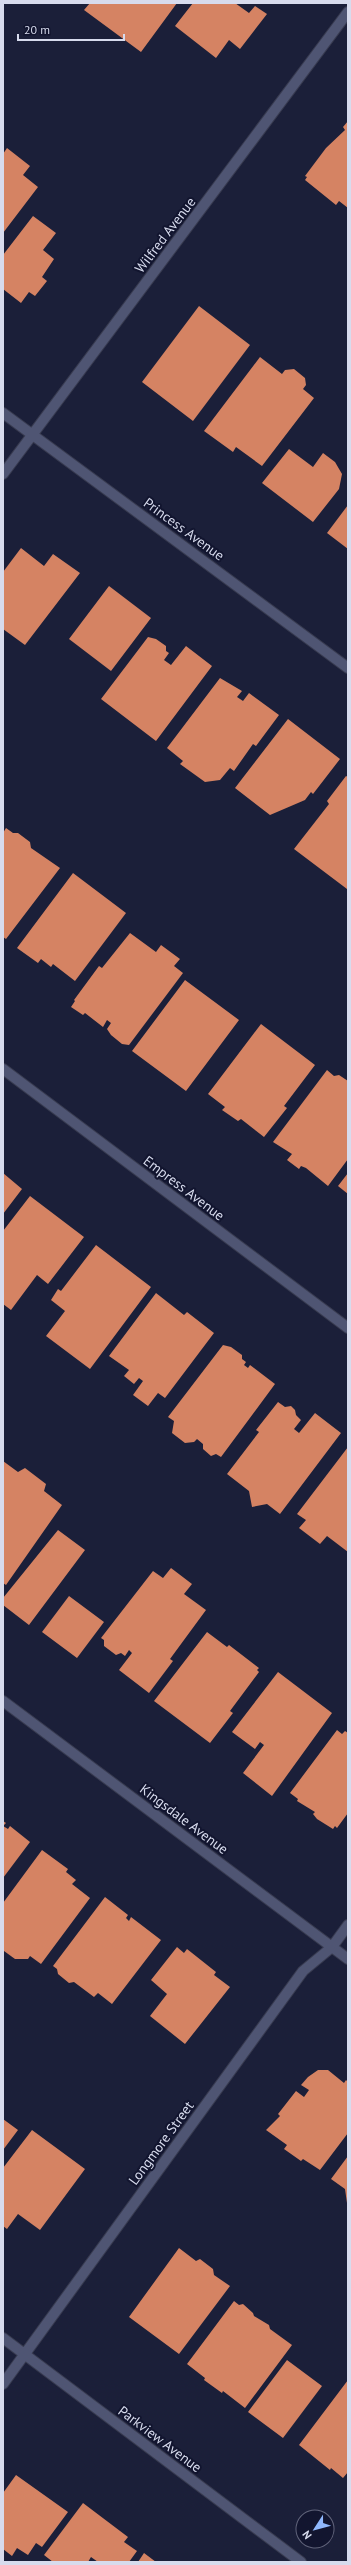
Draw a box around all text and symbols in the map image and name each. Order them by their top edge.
scale bar [18,16,124,42]
text: 20 m [24,22,50,37]
street label: Wilfred Avenue [131,194,199,276]
street label: Princess Avenue [140,494,228,564]
street label: Empress Avenue [140,1152,228,1224]
street label: Kingsdale Avenue [136,1780,232,1858]
street label: Longmore Street [125,2097,198,2188]
street label: Parkview Avenue [115,2402,205,2476]
north arrow [295,2509,335,2549]
text: N [299,2528,315,2542]

